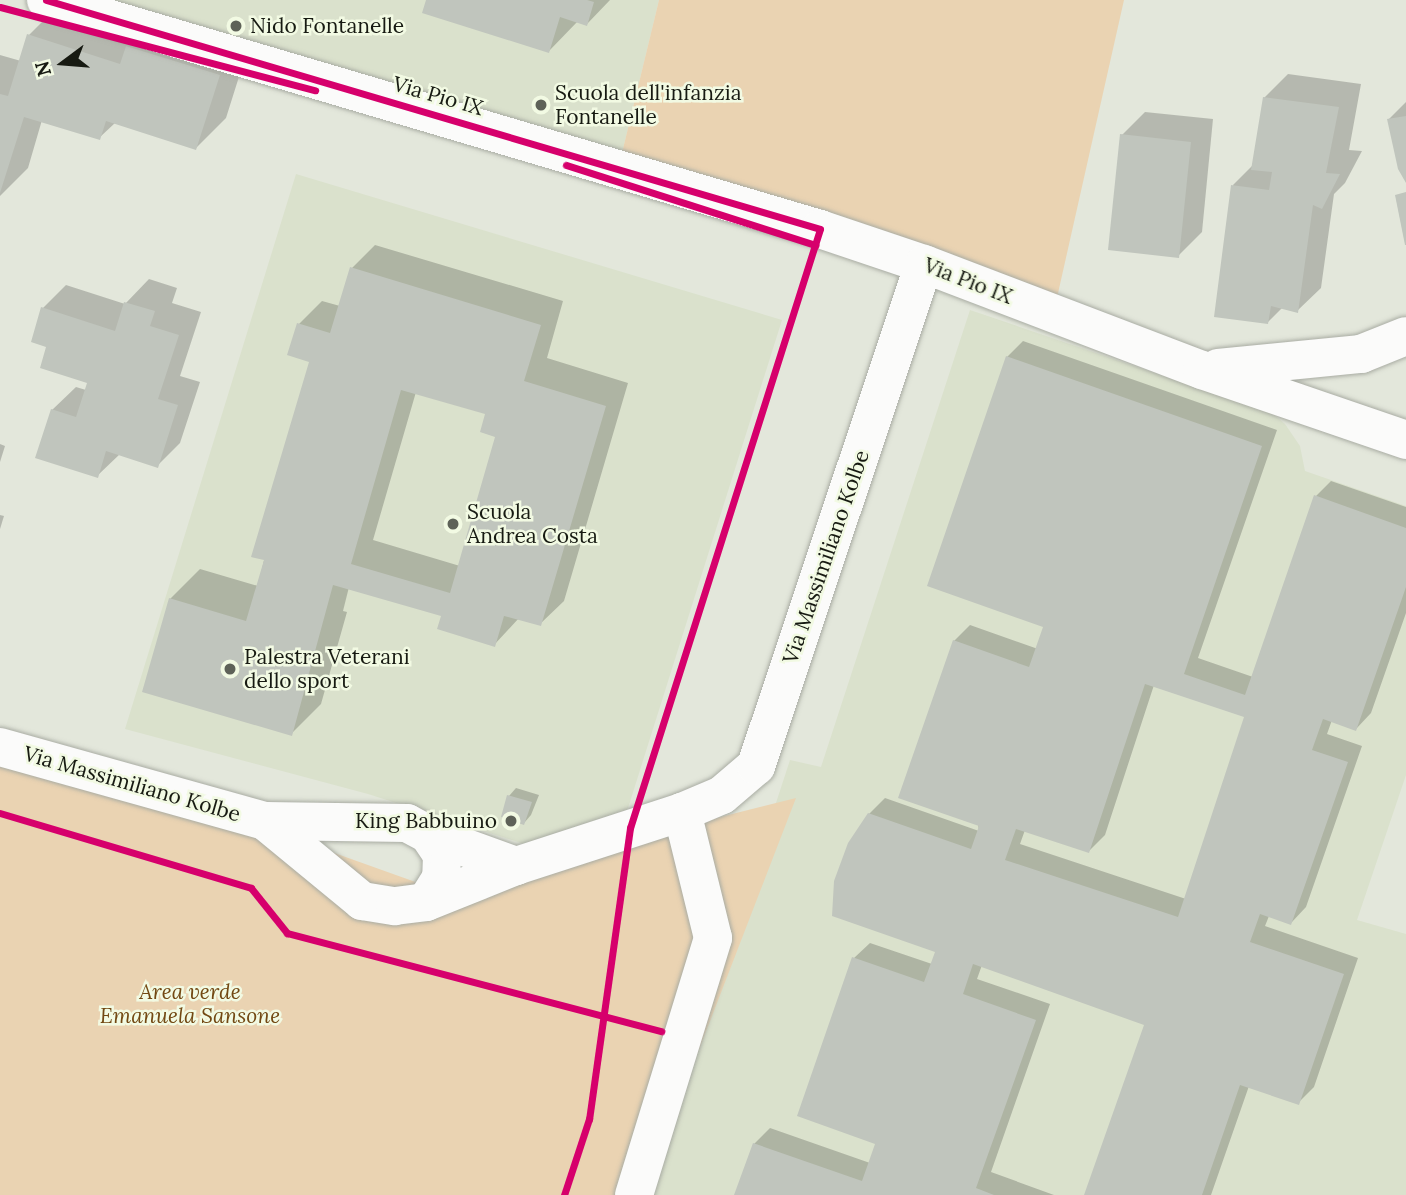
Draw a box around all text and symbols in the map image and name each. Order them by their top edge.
place label: Nido Fontanelle [250,13,404,39]
marker: Nido Fontanelle [228,18,244,34]
north arrow [28,28,98,98]
text: N [29,58,56,79]
street label: Via Pio IX [390,71,486,121]
place label: Scuola dell'infanzia Fontanelle [555,80,742,130]
marker: Scuola dell'infanzia Fontanelle [533,97,549,113]
street label: Via Pio IX [920,253,1016,309]
street label: Via Massimiliano Kolbe [778,447,874,667]
place label: Scuola Andrea Costa [467,499,598,549]
marker: Scuola Andrea Costa [445,516,461,532]
place label: Palestra Veterani dello sport [244,644,410,694]
marker: Palestra Veterani dello sport [222,661,238,677]
street label: Via Massimiliano Kolbe [21,741,243,827]
place label: King Babbuino [355,808,497,834]
marker: King Babbuino [503,813,519,829]
park label: Area verde Emanuela Sansone [100,979,280,1029]

